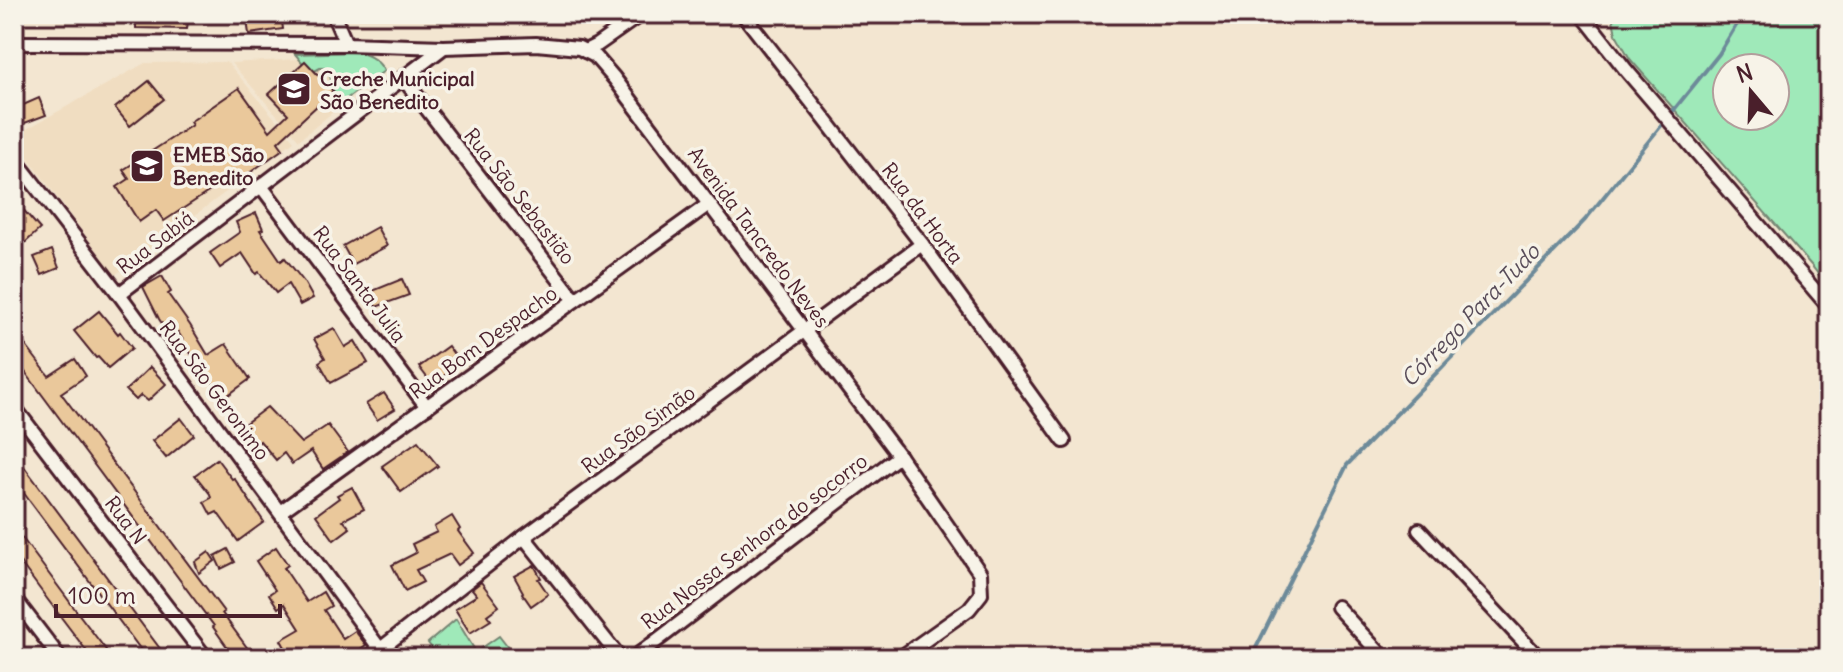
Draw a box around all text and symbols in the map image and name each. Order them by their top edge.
north arrow [1711,52,1791,132]
text: N [1733,57,1756,89]
place label: Creche Municipal São Benedito [320,66,474,114]
school or university icon: Creche Municipal São Benedito [275,70,313,108]
street label: Rua São Sebastião [459,123,581,269]
place label: EMEB São Benedito [173,142,264,190]
street label: Avenida Tancredo Neves [683,142,835,332]
school or university icon: EMEB São Benedito [128,147,166,185]
street label: Rua da Horta [877,157,969,269]
street label: Rua Sabiá [112,205,198,279]
street label: Rua Santa Julia [308,221,412,347]
water label: Córrego Para-Tudo [1395,236,1547,392]
street label: Rua Bom Despacho [404,280,562,404]
street label: Rua São Geronimo [154,315,276,465]
street label: Rua São Simão [576,379,700,479]
street label: Rua Nossa Senhora do socorro [636,448,872,634]
street label: Rua N [100,491,152,549]
scale bar [56,568,280,618]
text: 100 m [68,580,136,610]

